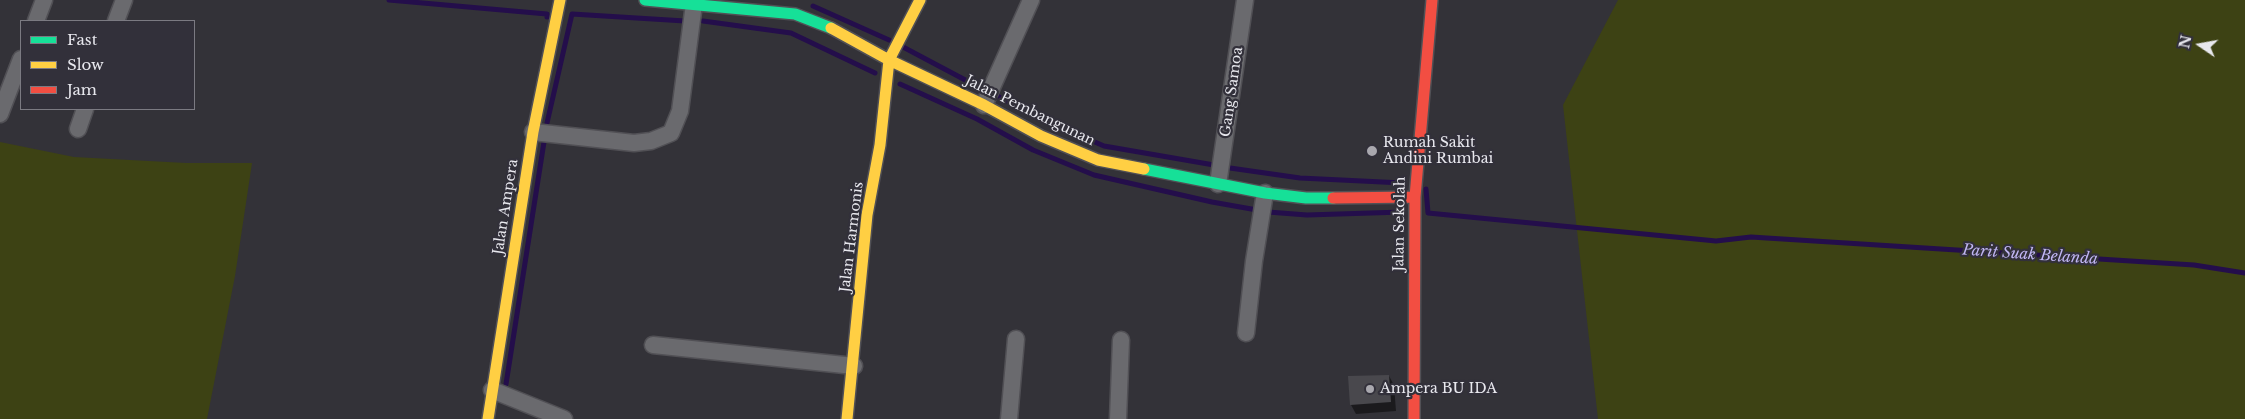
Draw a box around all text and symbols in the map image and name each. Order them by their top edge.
legend [20,20,195,110]
north arrow [2175,20,2225,70]
text: Fast [67,30,97,49]
text: N [2175,34,2195,50]
street label: Gang Samoa [1217,46,1247,138]
text: Slow [67,55,104,74]
street label: Jalan Pembangunan [962,72,1098,150]
text: Jam [67,80,97,99]
place label: Rumah Sakit Andini Rumbai [1383,135,1493,168]
marker: Rumah Sakit Andini Rumbai [1365,144,1379,158]
street label: Jalan Ampera [490,158,522,256]
street label: Jalan Sekolah [1391,176,1409,272]
street label: Jalan Harmonis [837,181,867,293]
water label: Parit Suak Belanda [1962,241,2098,269]
place label: Ampera BU IDA [1380,381,1497,397]
marker: Ampera BU IDA [1364,383,1376,395]

